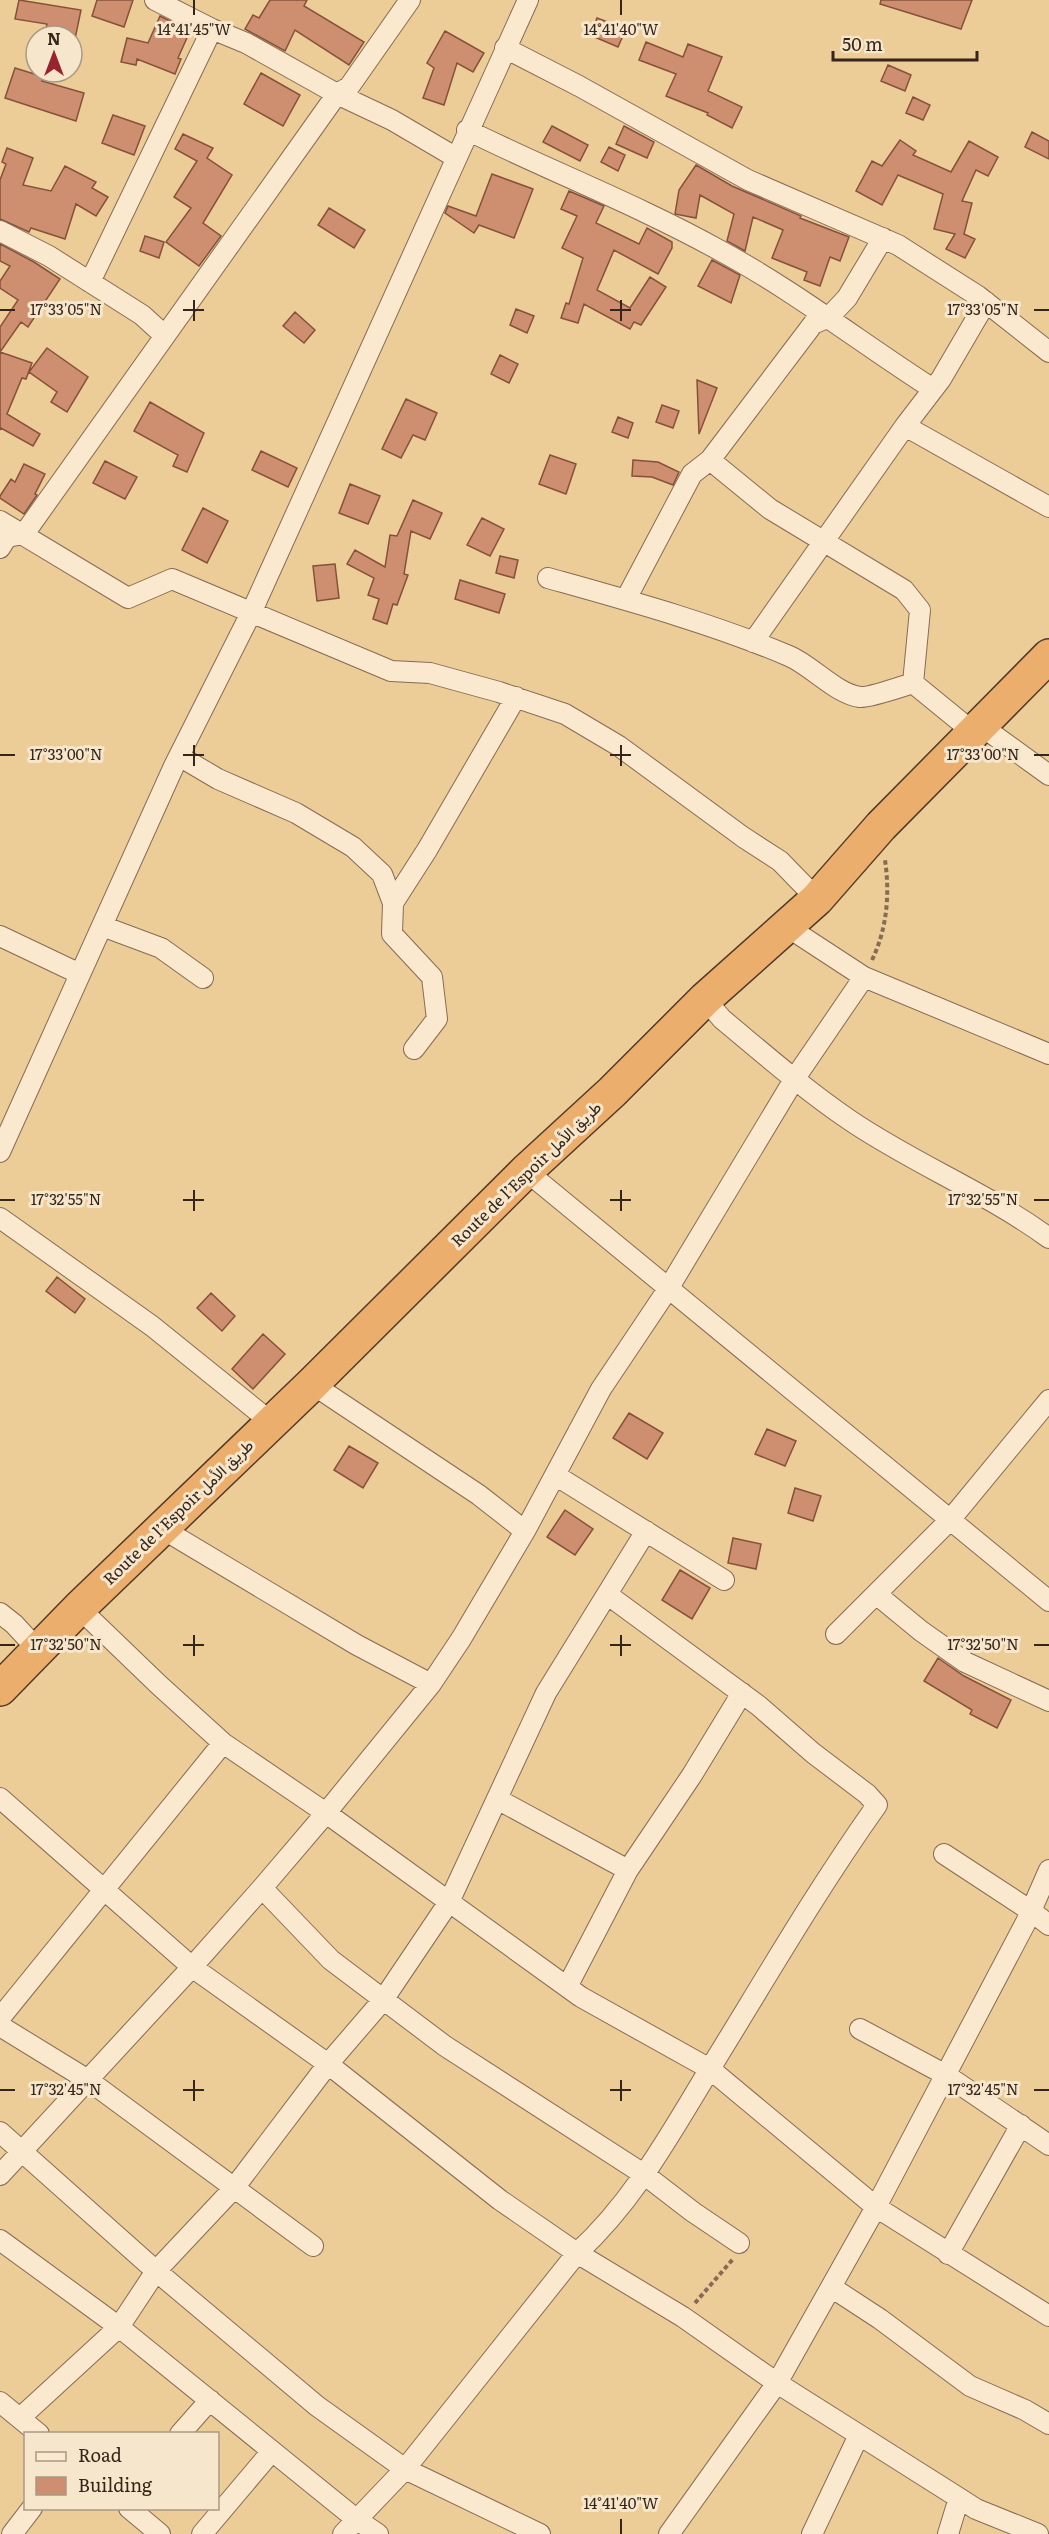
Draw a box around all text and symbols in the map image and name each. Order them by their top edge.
text: 14°41'45"W [157,17,232,40]
text: 14°41'40"W [584,17,659,40]
north arrow [24,24,84,84]
scale bar [833,24,977,62]
text: N [47,26,61,50]
text: 50 m [842,30,883,57]
text: 17°33'05"N [30,297,102,320]
text: 17°33'05"N [947,297,1019,320]
text: 17°33'00"N [29,742,103,765]
text: 17°33'00"N [946,742,1020,765]
street label: Route de l’Espoir طريق الأمل [445,1095,606,1252]
text: 17°32'55"N [31,1187,101,1210]
text: 17°32'55"N [948,1187,1018,1210]
street label: Route de l’Espoir طريق الأمل [97,1433,258,1590]
text: 17°32'50"N [30,1632,102,1655]
text: 17°32'50"N [947,1632,1019,1655]
text: 17°32'45"N [30,2077,102,2100]
text: 17°32'45"N [947,2077,1019,2100]
legend [24,2432,219,2510]
text: Road [78,2441,122,2468]
text: Building [78,2471,153,2498]
text: 14°41'40"W [584,2491,659,2514]

